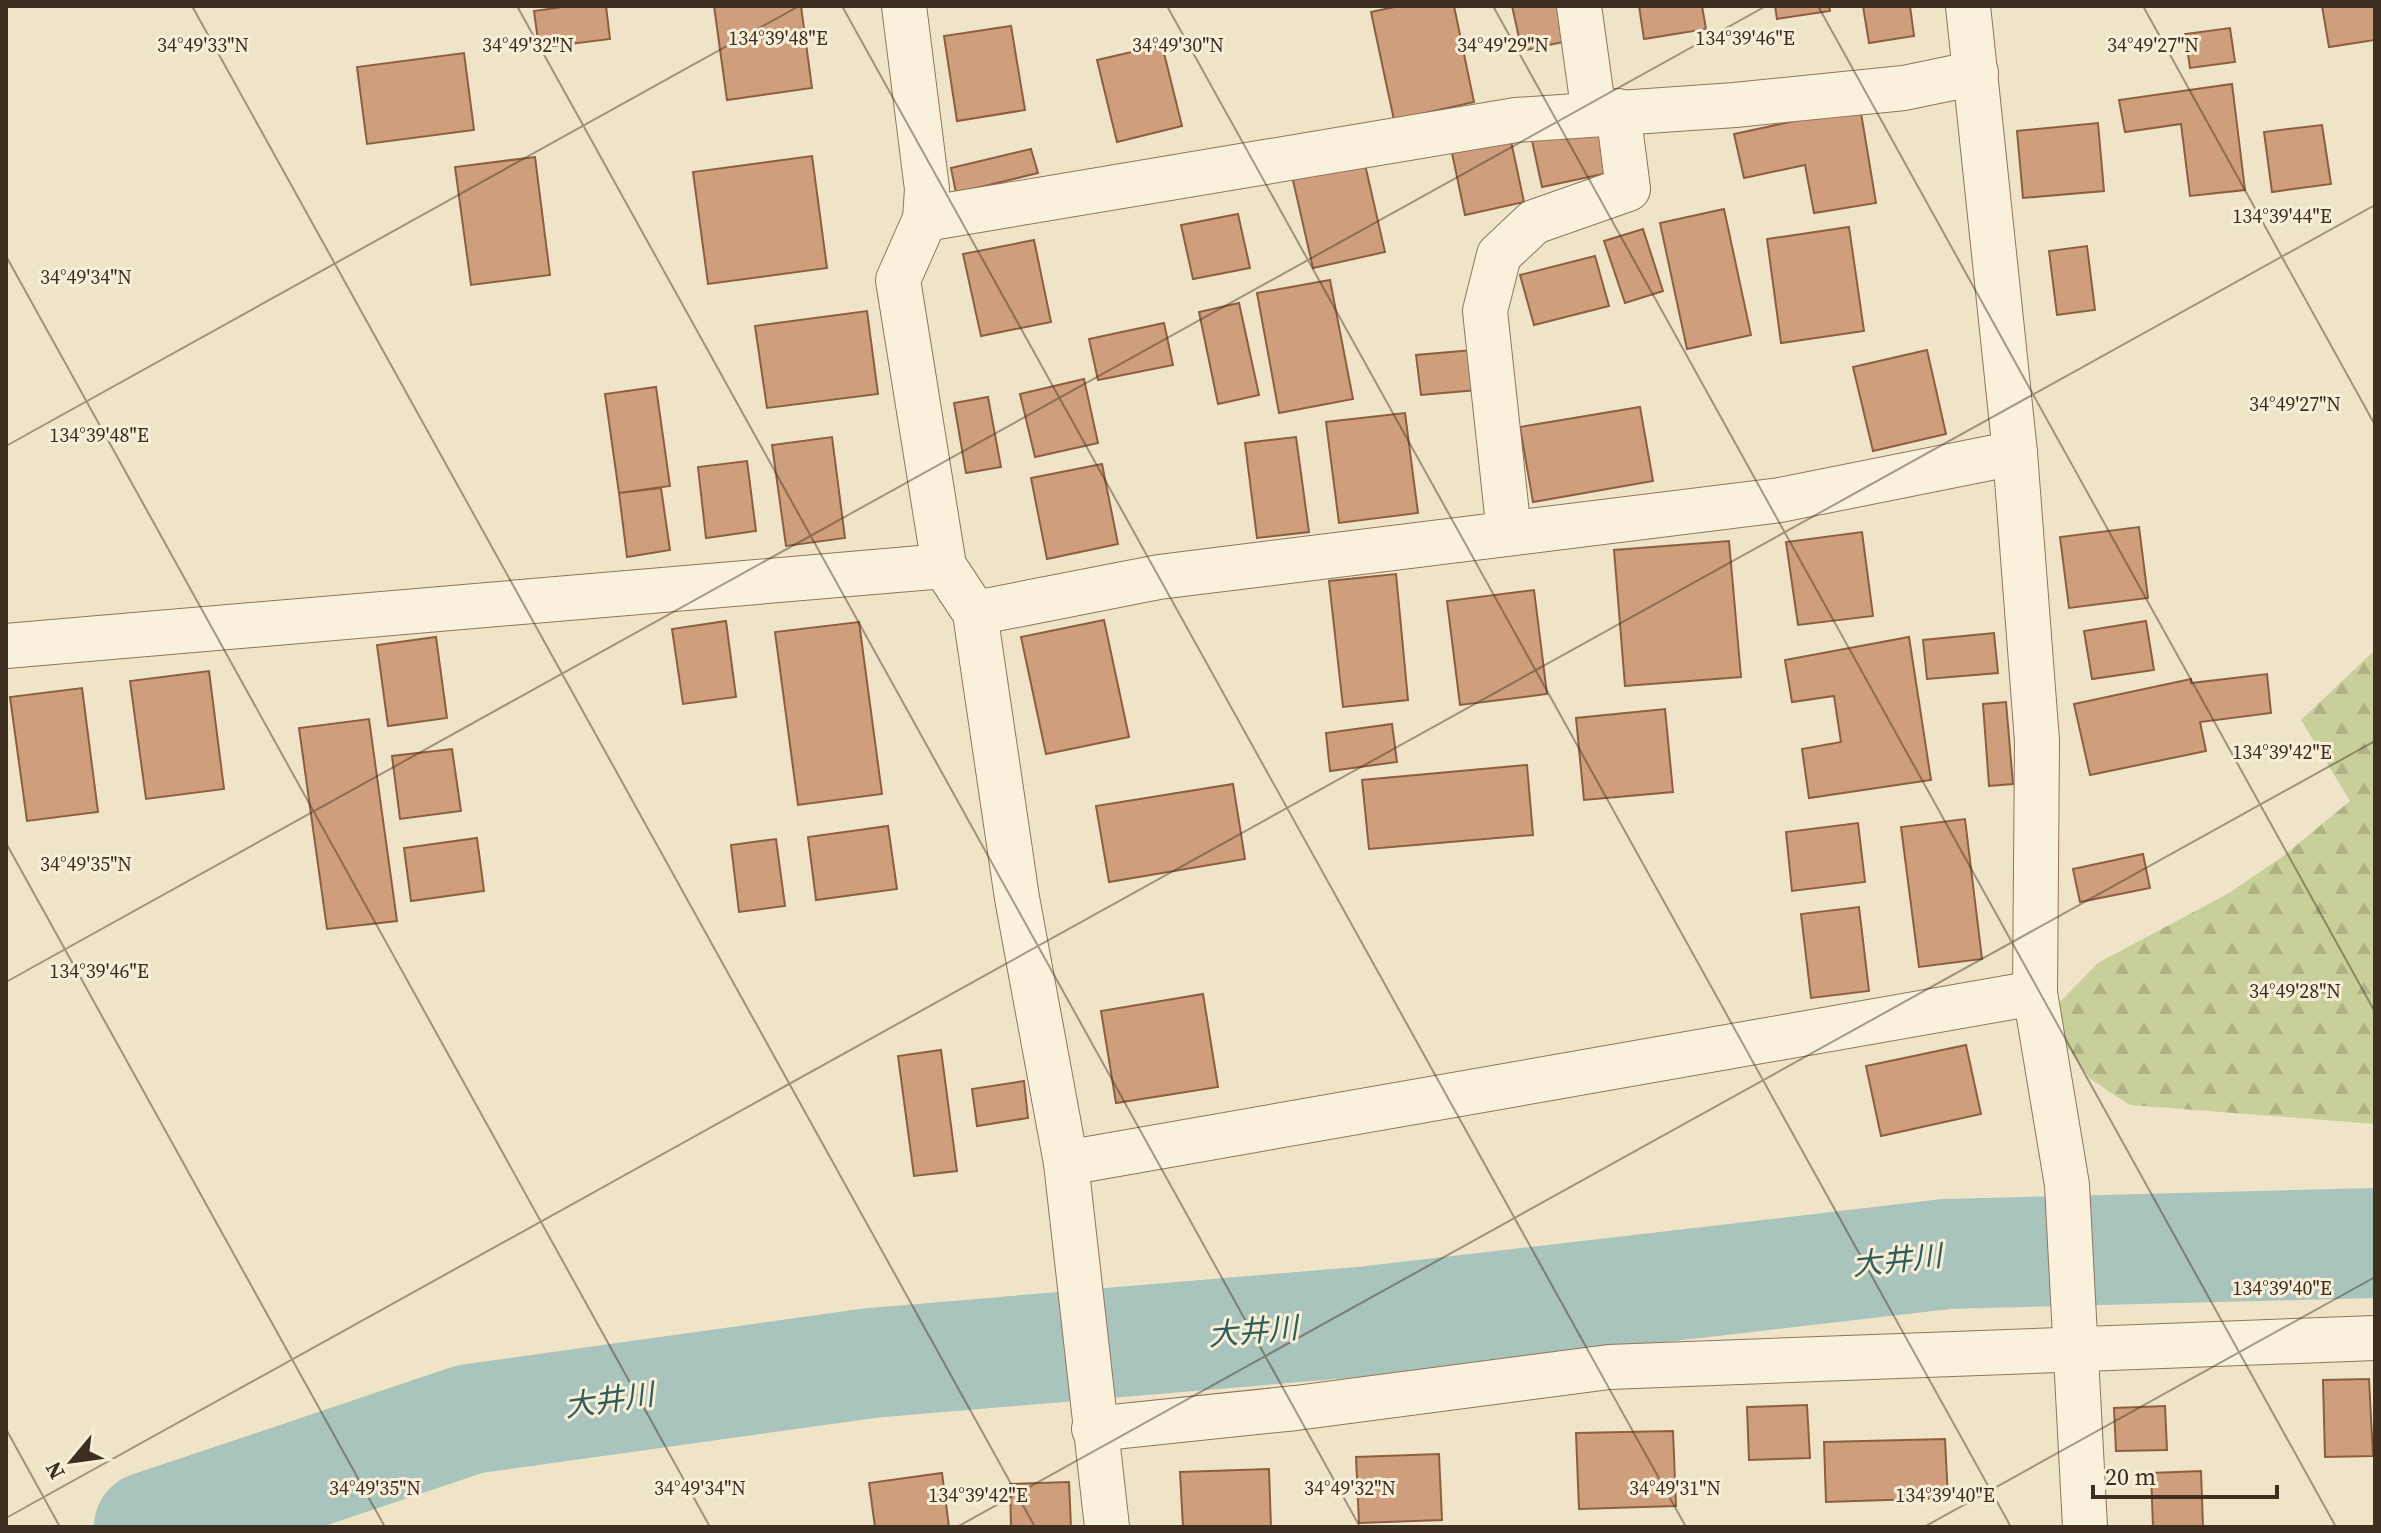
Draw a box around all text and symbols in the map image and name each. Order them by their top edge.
text: 134°39'48"E [728,24,828,52]
text: 134°39'46"E [1695,24,1795,52]
text: 34°49'33"N [157,31,249,59]
text: 34°49'32"N [482,31,574,59]
text: 34°49'30"N [1132,31,1224,59]
text: 34°49'29"N [1457,31,1549,59]
text: 34°49'27"N [2107,31,2199,59]
text: 134°39'44"E [2232,202,2332,230]
text: 34°49'34"N [40,263,132,291]
text: 34°49'27"N [2249,390,2341,418]
text: 134°39'48"E [49,421,149,449]
text: 134°39'42"E [2232,738,2332,766]
text: 34°49'35"N [40,850,132,878]
text: 134°39'46"E [49,957,149,985]
text: 34°49'28"N [2249,977,2341,1005]
water label: 大井川 [1850,1235,1947,1285]
text: 134°39'40"E [2232,1274,2332,1302]
water label: 大井川 [1206,1306,1303,1355]
water label: 大井川 [562,1373,659,1427]
north arrow [32,1421,112,1501]
scale bar [2093,1449,2277,1499]
text: N [38,1456,72,1485]
text: 20 m [2105,1460,2156,1493]
text: 34°49'35"N [329,1474,421,1502]
text: 34°49'34"N [654,1474,746,1502]
text: 34°49'32"N [1304,1474,1396,1502]
text: 34°49'31"N [1629,1474,1721,1502]
text: 134°39'42"E [928,1481,1028,1509]
text: 134°39'40"E [1895,1481,1995,1509]

